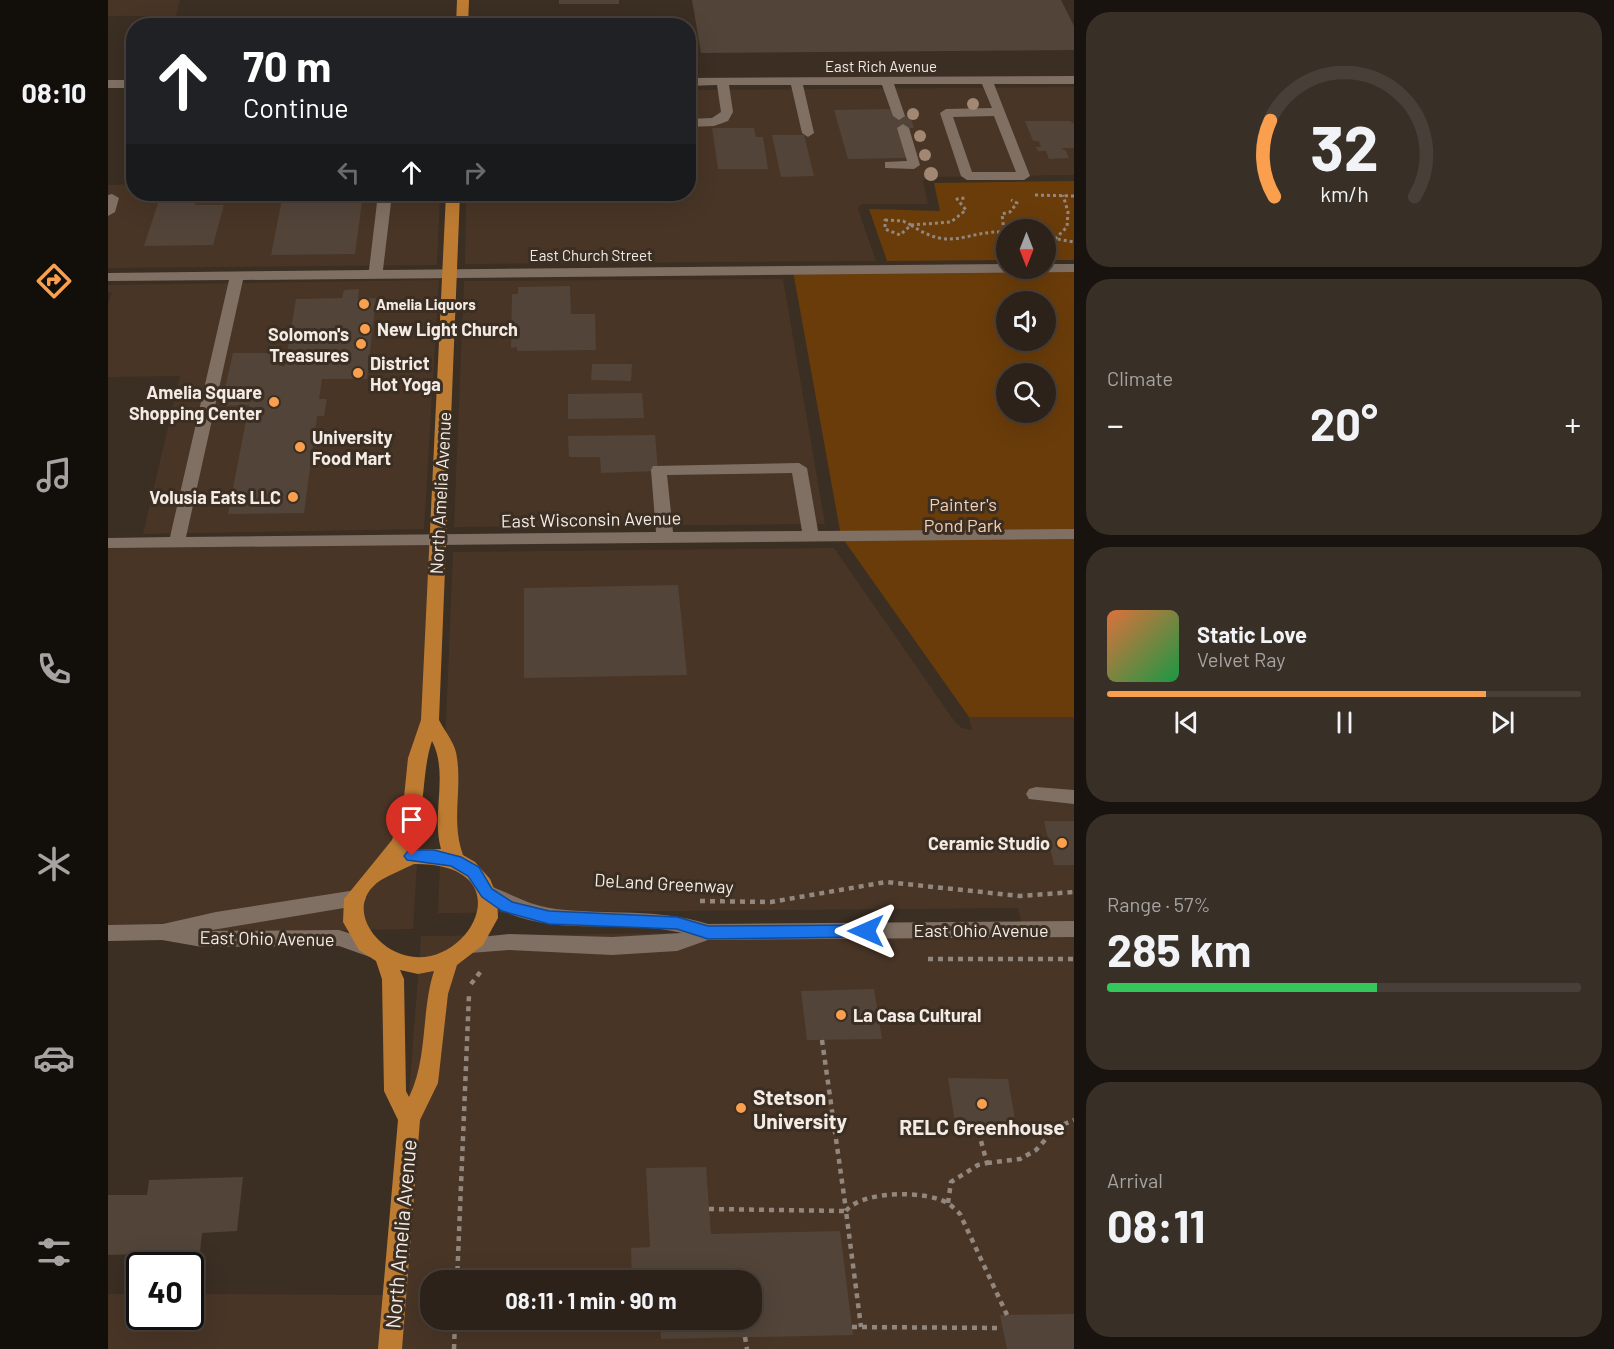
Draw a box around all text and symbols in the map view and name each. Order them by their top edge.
text: 70 m [243,40,331,90]
icon: ahead [144,42,222,120]
street label: East Rich Avenue [825,57,937,75]
text: 08:10 [22,76,86,108]
text: Continue [243,91,349,123]
text: 32 [1310,109,1378,183]
icon: left [332,156,365,189]
icon: ahead [395,156,428,189]
icon: right [458,156,491,189]
text: km/h [1320,181,1368,206]
north arrow [996,219,1056,279]
map controls [996,219,1056,423]
street label: East Church Street [530,246,652,264]
icon: directions [33,260,75,302]
button: sound [996,291,1056,351]
place label: Amelia Liquors [376,295,476,313]
marker: Amelia Liquors [357,297,371,311]
place label: New Light Church [377,318,518,340]
marker: New Light Church [358,322,372,336]
place label: Solomon's Treasures [268,323,349,366]
marker: Solomon's Treasures [354,337,368,351]
place label: District Hot Yoga [370,352,441,395]
button: search [996,363,1056,423]
marker: District Hot Yoga [351,366,365,380]
text: Climate [1107,366,1173,390]
place label: Amelia Square Shopping Center [129,381,262,424]
marker: Amelia Square Shopping Center [267,395,281,409]
text: 20° [1310,396,1378,450]
text: − [1107,404,1124,444]
text: + [1565,404,1581,444]
street label: North Amelia Avenue [425,411,455,575]
place label: University Food Mart [312,426,393,469]
marker: University Food Mart [293,440,307,454]
icon: music [33,454,75,496]
place label: Volusia Eats LLC [149,486,281,508]
marker: Volusia Eats LLC [286,490,300,504]
park label: Painter's Pond Park [924,493,1002,536]
street label: East Wisconsin Avenue [501,506,681,532]
text: Static Love [1197,621,1307,647]
text: Velvet Ray [1197,647,1286,671]
icon: phone [33,648,75,690]
icon: previous [1170,706,1203,739]
icon: pause [1328,706,1361,739]
icon: next [1486,706,1519,739]
pin [386,794,437,856]
icon: arrive [395,803,428,836]
place label: Ceramic Studio [928,832,1050,854]
marker: Ceramic Studio [1055,836,1069,850]
icon: climate [33,843,75,885]
street label: DeLand Greenway [594,868,734,898]
text: Range · 57% [1107,892,1211,916]
position arrow [834,899,898,963]
street label: East Ohio Avenue [914,919,1048,941]
text: 285 km [1107,922,1251,976]
street label: East Ohio Avenue [199,926,335,950]
place label: La Casa Cultural [853,1004,981,1026]
marker: La Casa Cultural [834,1008,848,1022]
icon: car [33,1037,75,1079]
place label: Stetson University [753,1084,847,1133]
marker: RELC Greenhouse [975,1097,989,1111]
marker: Stetson University [734,1101,748,1115]
place label: RELC Greenhouse [899,1114,1065,1139]
street label: North Amelia Avenue [379,1138,421,1330]
text: Arrival [1107,1168,1163,1192]
text: 08:11 [1107,1198,1206,1252]
icon: filters [33,1231,75,1273]
speed limit sign: 40 [126,1252,204,1330]
text: 08:11 · 1 min · 90 m [505,1287,677,1313]

